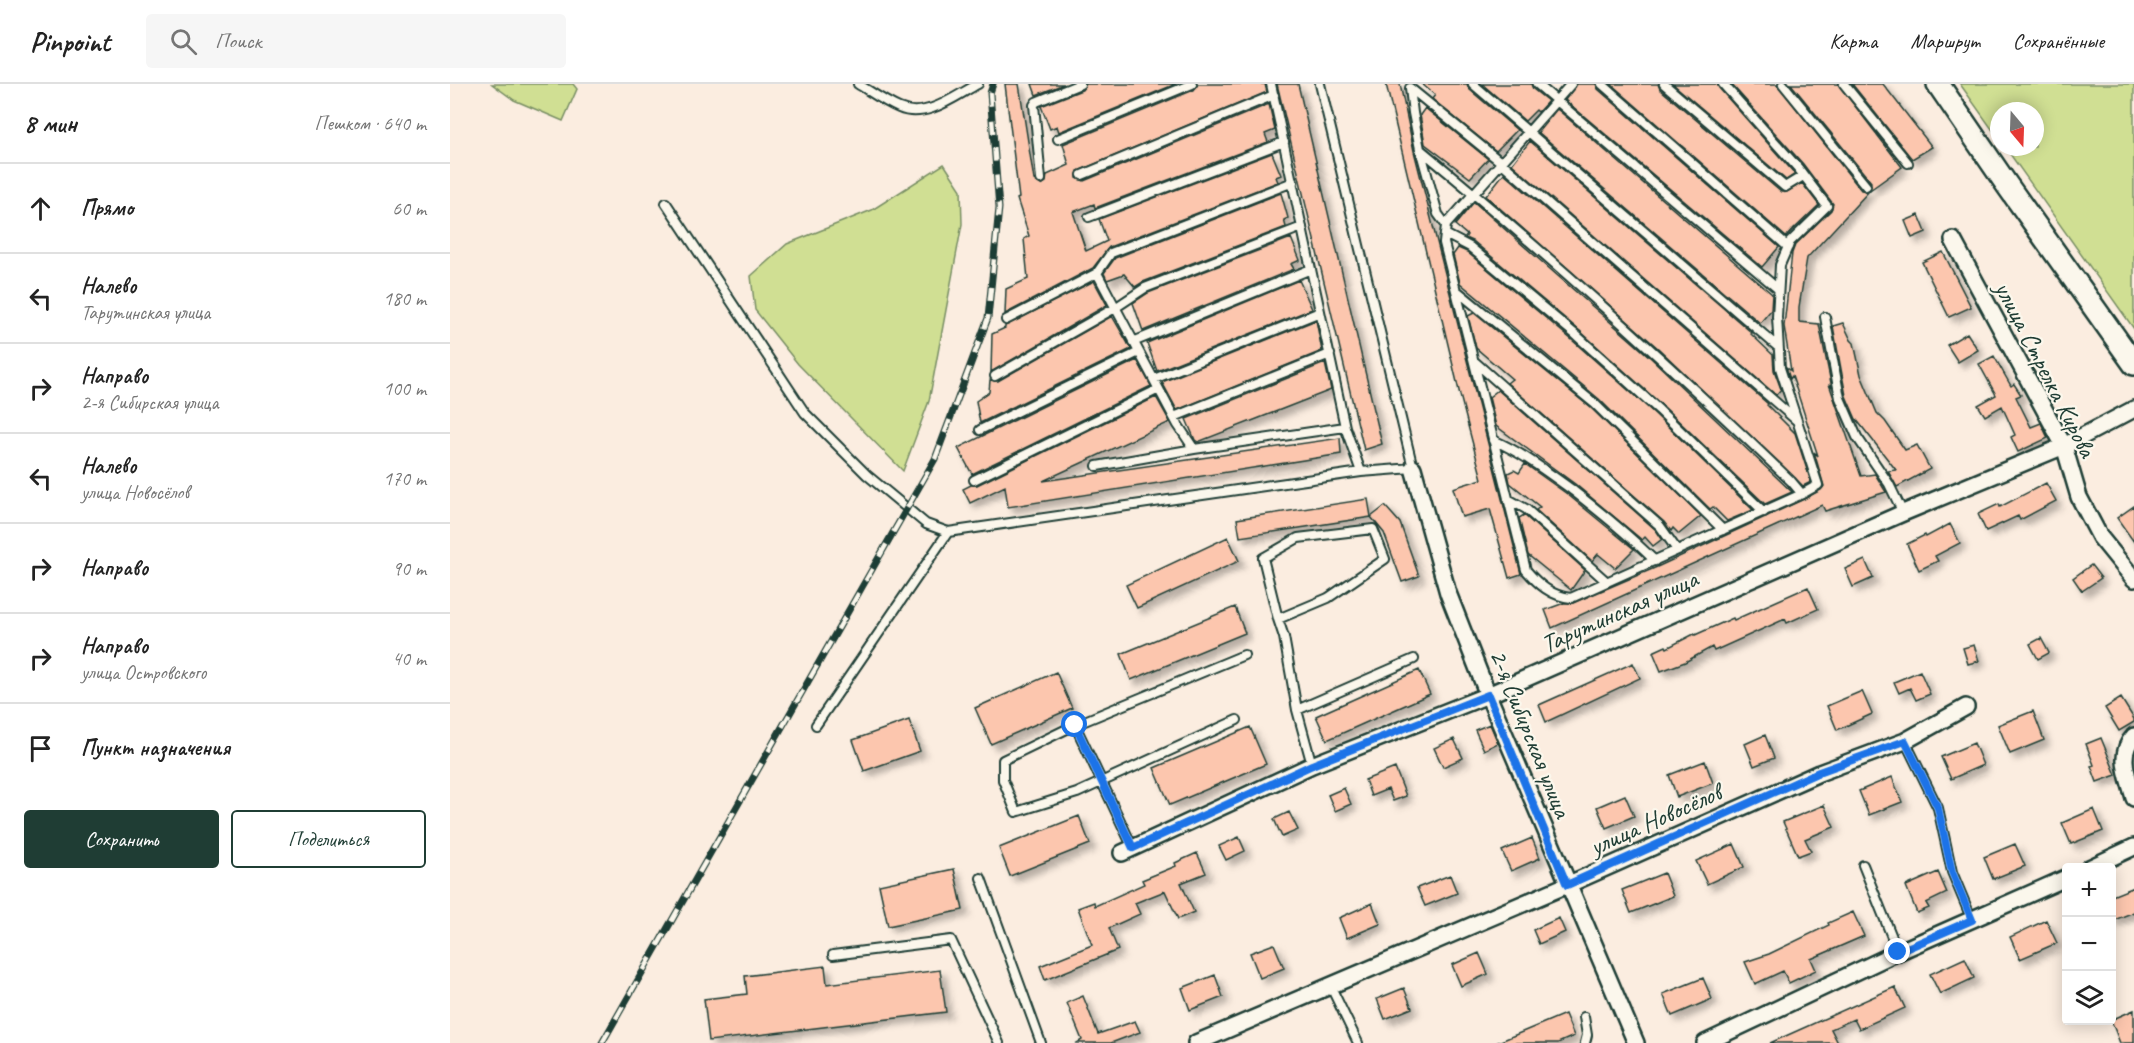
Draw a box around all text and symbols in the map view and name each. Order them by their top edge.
search box [146,14,566,68]
text: Pinpoint [30,24,110,59]
icon: search [167,25,200,58]
text: Поиск [215,27,262,55]
text: Карта [1829,28,1878,54]
text: Маршрут [1911,28,1980,54]
text: Сохранённые [2013,28,2104,54]
north arrow [1990,102,2044,156]
text: 8 мин [24,107,77,140]
text: Пешком · 640 m [314,111,426,136]
icon: ahead [24,192,57,225]
text: Прямо [81,194,133,222]
text: 60 m [392,196,426,221]
text: Налево [81,272,137,300]
street label: улица Стрелка Кирова [1986,274,2105,464]
icon: left [24,282,57,315]
text: 180 m [383,286,426,311]
text: Тарутинская улица [81,300,210,325]
text: Направо [81,362,148,390]
icon: right [24,372,57,405]
text: 100 m [383,376,426,401]
text: 2-я Сибирская улица [81,390,219,415]
text: Налево [81,452,137,480]
icon: left [24,462,57,495]
text: 170 m [383,466,426,491]
text: улица Новосёлов [81,480,189,505]
icon: right [24,552,57,585]
text: Направо [81,554,148,582]
text: 90 m [392,556,426,581]
street label: Тарутинская улица [1536,562,1704,661]
text: Направо [81,632,148,660]
icon: right [24,642,57,675]
street label: 2-я Сибирская улица [1482,644,1580,824]
text: 40 m [392,646,426,671]
text: улица Островского [81,660,206,685]
route start [1061,711,1087,737]
icon: arrive [24,732,57,765]
text: Пункт назначения [81,734,230,762]
street label: улица Новосёлов [1582,774,1730,864]
button: Сохранить [24,810,219,868]
button: Поделиться [231,810,426,868]
map controls [2062,863,2116,1025]
button: + [2062,863,2116,917]
button: − [2062,917,2116,971]
route end [1884,938,1910,964]
button: layers [2062,971,2116,1025]

